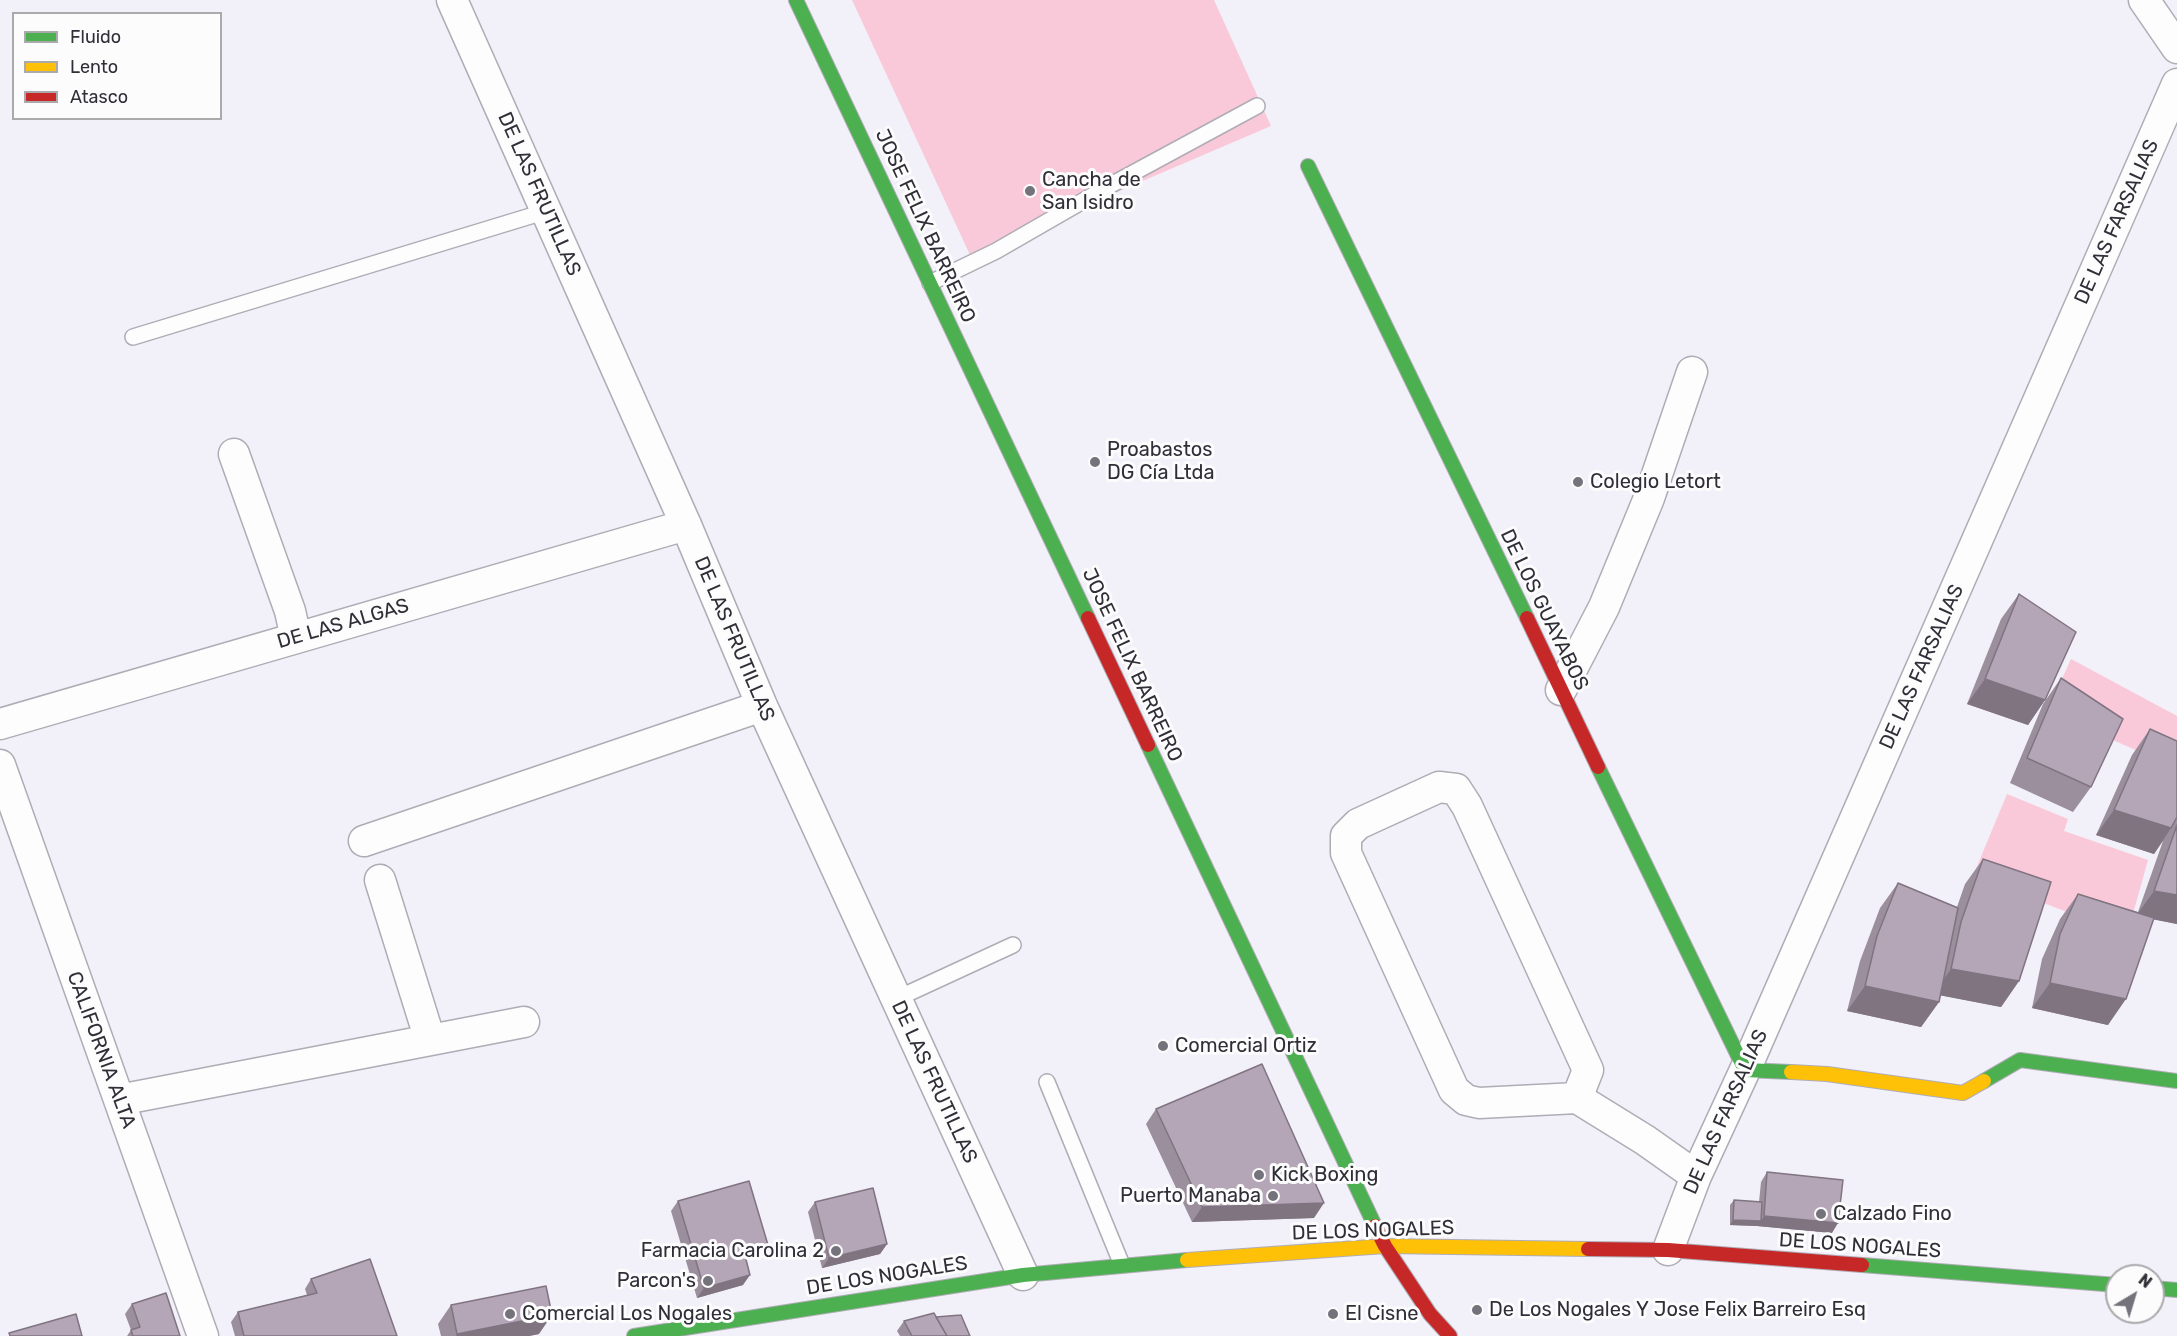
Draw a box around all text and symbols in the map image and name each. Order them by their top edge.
legend [12,12,222,120]
text: Fluido [70,26,121,48]
text: Lento [70,56,118,78]
text: Atasco [70,86,128,108]
street label: DE LAS FRUTILLAS [492,108,586,280]
street label: JOSE FELIX BARREIRO [870,125,980,327]
street label: DE LAS FARSALIAS [2070,136,2164,308]
place label: Cancha de San Isidro [1042,168,1141,215]
marker: Cancha de San Isidro [1023,184,1037,198]
place label: Proabastos DG Cía Ltda [1107,438,1214,485]
marker: Proabastos DG Cía Ltda [1088,455,1102,469]
place label: Colegio Letort [1590,470,1721,494]
marker: Colegio Letort [1571,475,1585,489]
street label: DE LOS GUAYABOS [1495,526,1593,694]
street label: DE LAS FRUTILLAS [688,553,780,725]
street label: JOSE FELIX BARREIRO [1077,564,1187,766]
street label: DE LAS FARSALIAS [1875,581,1969,753]
street label: DE LAS ALGAS [274,594,412,654]
street label: CALIFORNIA ALTA [62,968,140,1132]
street label: DE LAS FRUTILLAS [886,997,982,1167]
street label: DE LAS FARSALIAS [1679,1026,1773,1198]
place label: Comercial Ortiz [1175,1034,1317,1058]
marker: Comercial Ortiz [1156,1039,1170,1053]
place label: Kick Boxing [1271,1163,1378,1187]
marker: Kick Boxing [1252,1168,1266,1182]
place label: Puerto Manaba [1120,1184,1261,1208]
marker: Puerto Manaba [1266,1189,1280,1203]
place label: Calzado Fino [1833,1202,1952,1226]
marker: Calzado Fino [1814,1207,1828,1221]
street label: DE LOS NOGALES [1291,1216,1455,1246]
street label: DE LOS NOGALES [1778,1228,1942,1264]
place label: Farmacia Carolina 2 [641,1239,824,1263]
marker: Farmacia Carolina 2 [829,1244,843,1258]
street label: DE LOS NOGALES [805,1251,969,1301]
north arrow [2105,1264,2165,1324]
place label: Parcon's [617,1269,696,1293]
text: N [2135,1270,2156,1292]
marker: Parcon's [701,1274,715,1288]
place label: De Los Nogales Y Jose Felix Barreiro Esq [1489,1298,1866,1322]
place label: Comercial Los Nogales [522,1302,732,1326]
place label: El Cisne [1345,1302,1419,1326]
marker: De Los Nogales Y Jose Felix Barreiro Esq [1470,1303,1484,1317]
marker: Comercial Los Nogales [503,1307,517,1321]
marker: El Cisne [1326,1307,1340,1321]

